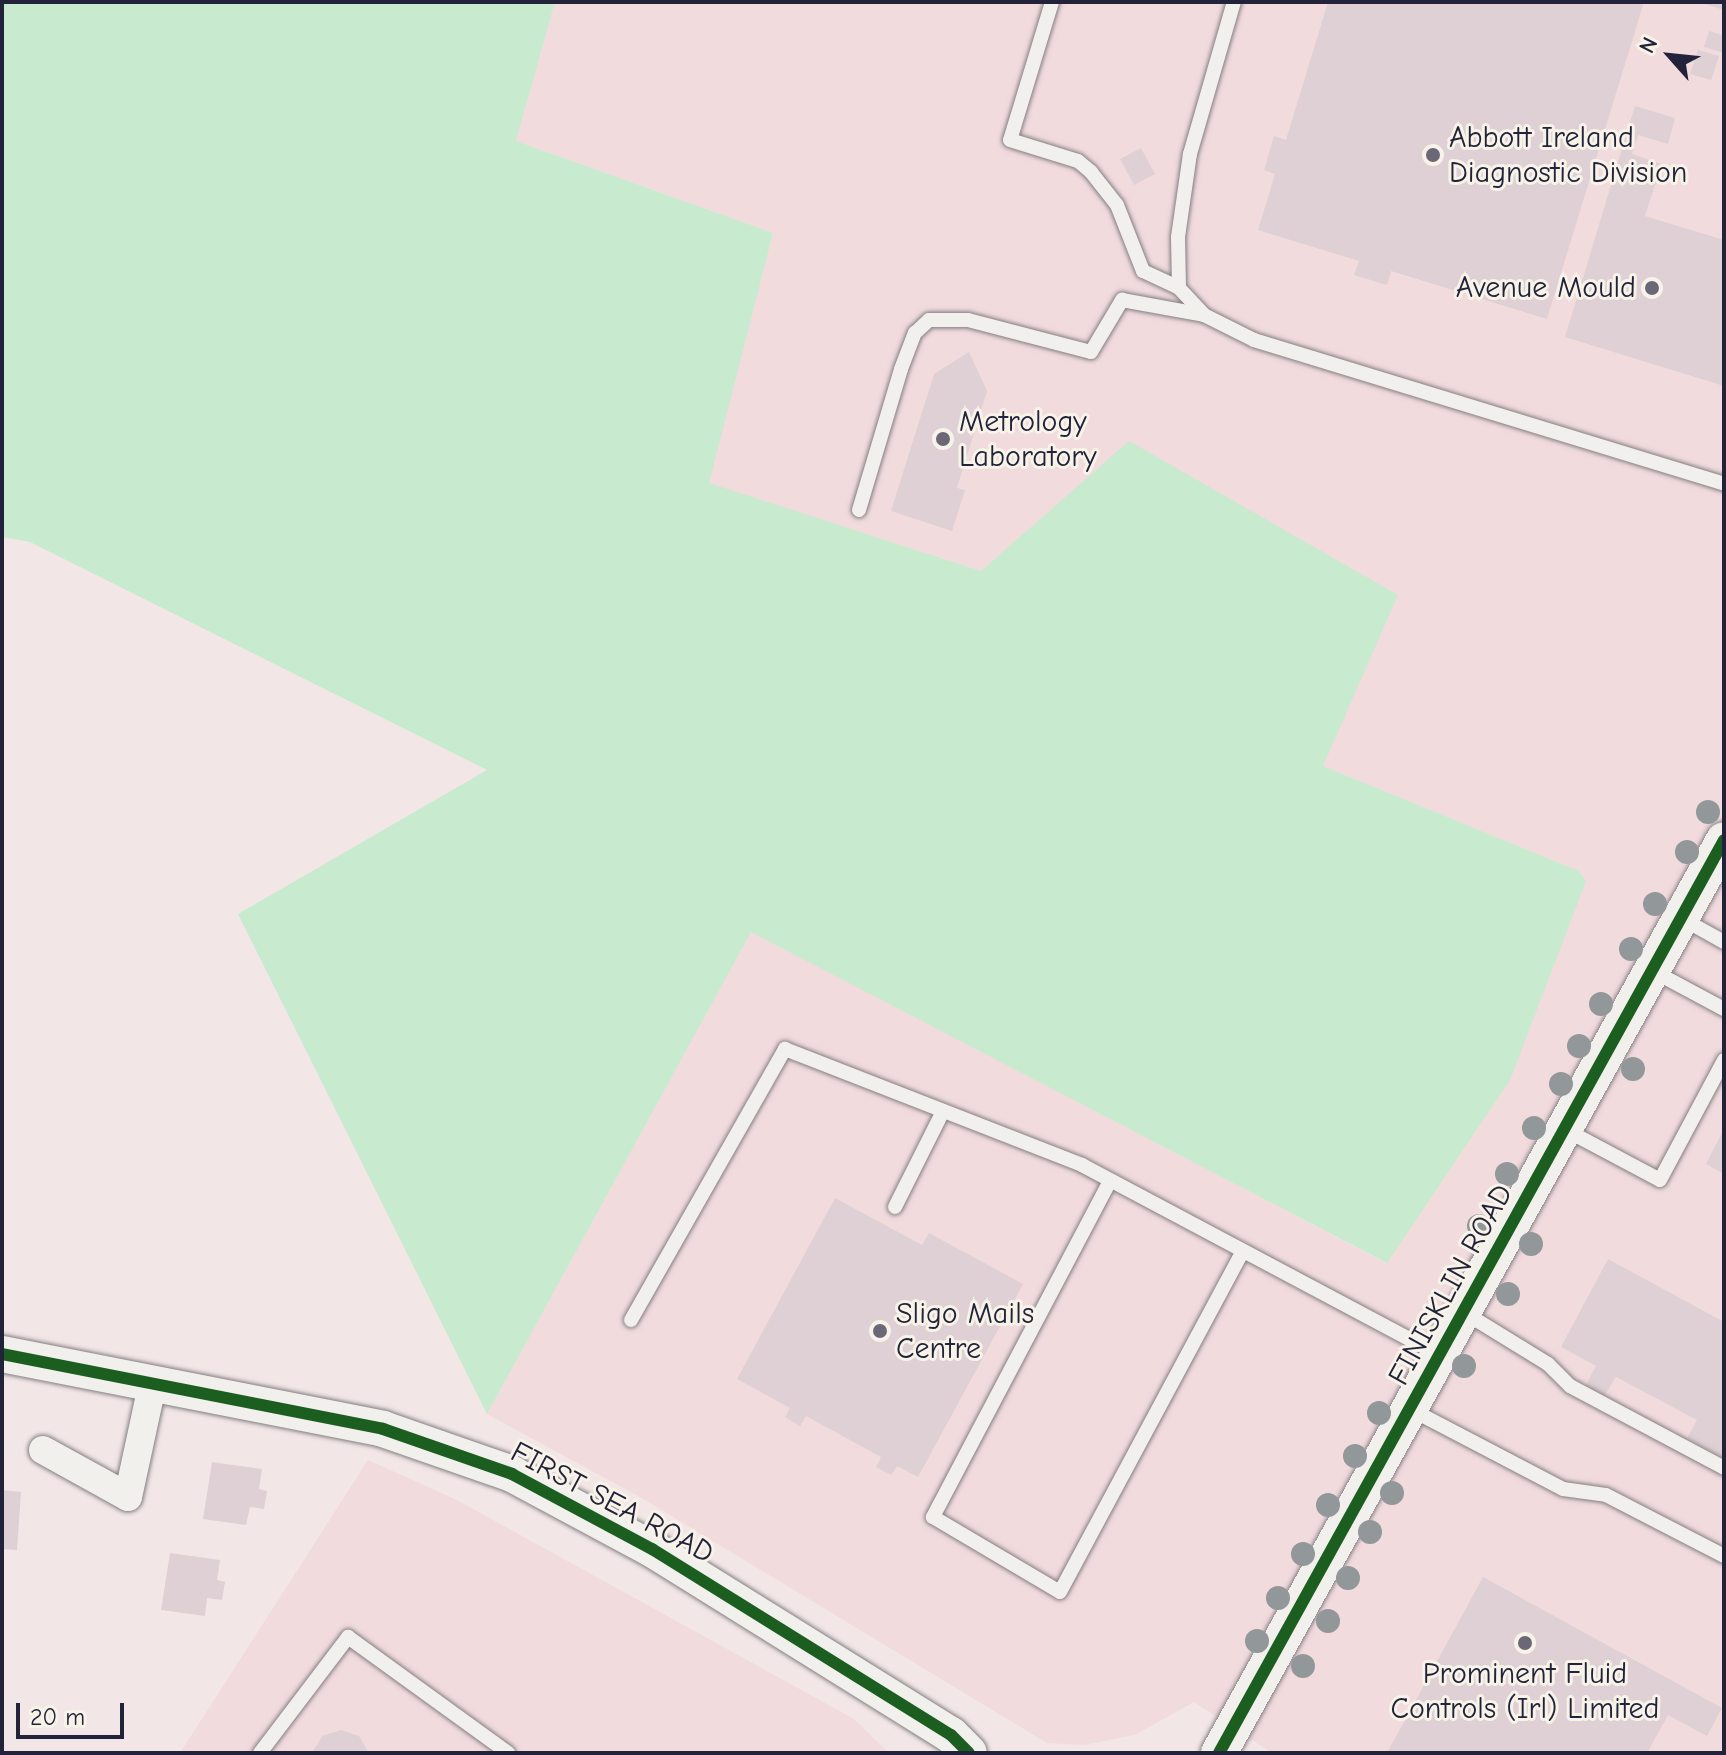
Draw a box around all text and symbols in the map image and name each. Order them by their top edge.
north arrow [1630,16,1710,96]
text: N [1634,33,1663,57]
place label: Abbott Ireland Diagnostic Division [1449,120,1687,190]
marker: Abbott Ireland Diagnostic Division [1424,146,1442,164]
place label: Avenue Mould [1456,270,1636,306]
marker: Avenue Mould [1643,279,1661,297]
place label: Metrology Laboratory [959,404,1097,474]
marker: Metrology Laboratory [934,430,952,448]
street label: FINISKLIN ROAD [1381,1178,1521,1392]
place label: Sligo Mails Centre [896,1296,1034,1366]
marker: Sligo Mails Centre [871,1322,889,1340]
street label: FIRST SEA ROAD [504,1434,720,1572]
marker: Prominent Fluid Controls (Irl) Limited [1516,1634,1534,1652]
place label: Prominent Fluid Controls (Irl) Limited [1391,1656,1659,1726]
scale bar [20,1687,128,1737]
text: 20 m [30,1703,85,1731]

